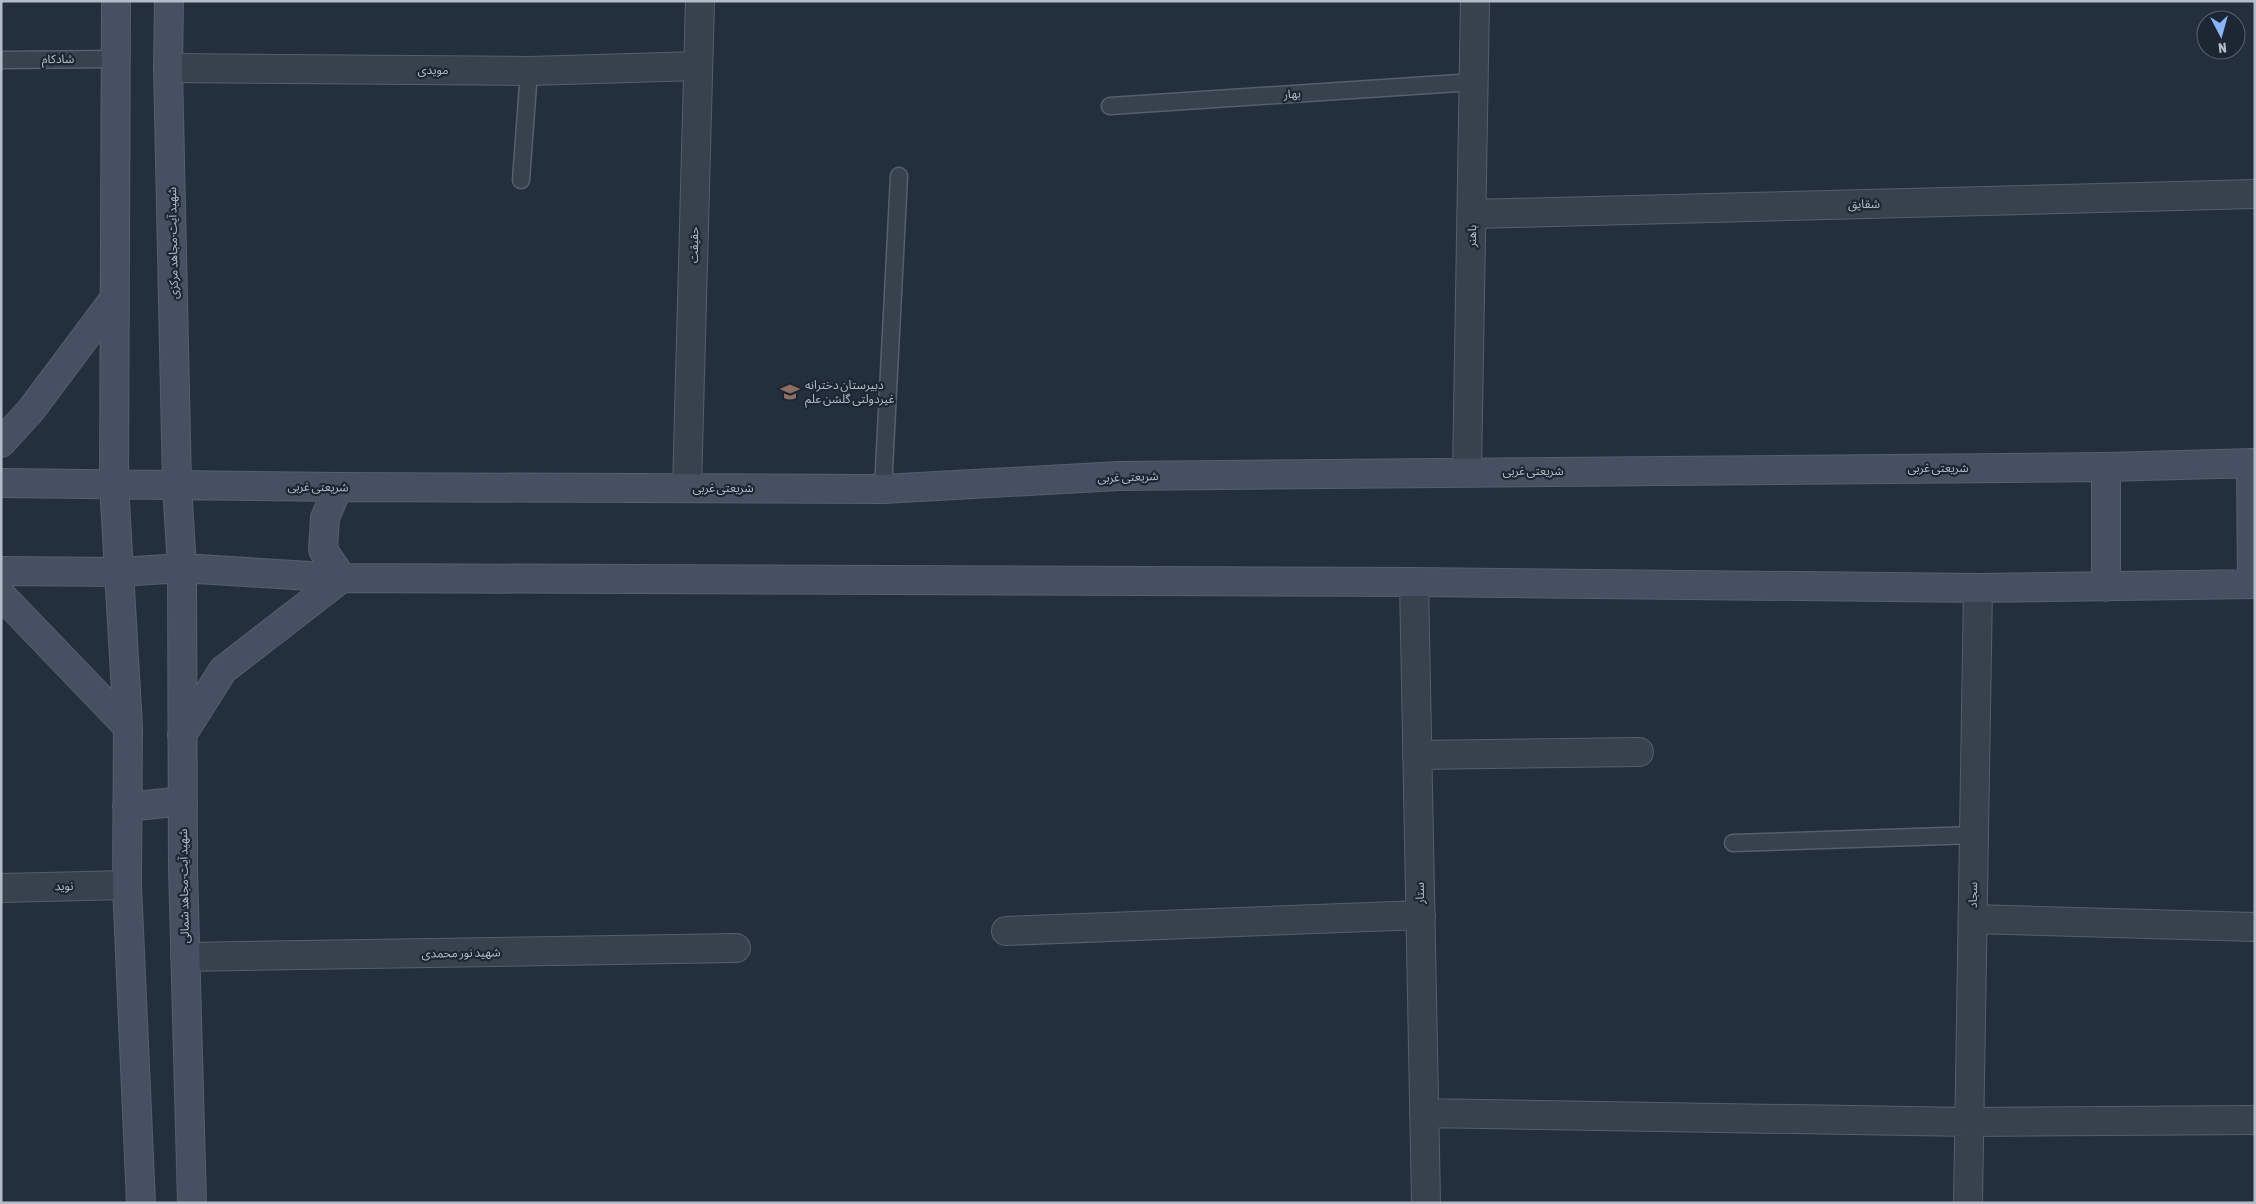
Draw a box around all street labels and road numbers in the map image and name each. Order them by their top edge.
street label: شادکام [41,52,75,68]
street label: مویدی [417,63,449,77]
street label: بهار [1282,86,1301,102]
street label: شهید آیت-مجاهد مرکزی [165,187,181,299]
street label: شقایق [1848,197,1880,212]
street label: باهنر [1465,225,1479,248]
street label: حقیقت [687,227,701,263]
street label: شریعتی غربی [1907,461,1969,475]
street label: شریعتی غربی [1502,464,1564,478]
street label: شریعتی غربی [1097,469,1159,485]
street label: شریعتی غربی [287,479,349,495]
street label: شریعتی غربی [692,481,754,495]
street label: شهید آیت-مجاهد شمالی [176,829,192,943]
street label: نوید [54,879,74,893]
street label: ستار [1413,882,1427,905]
street label: سجاد [1966,882,1980,908]
street label: شهید نور محمدی [421,945,501,961]

